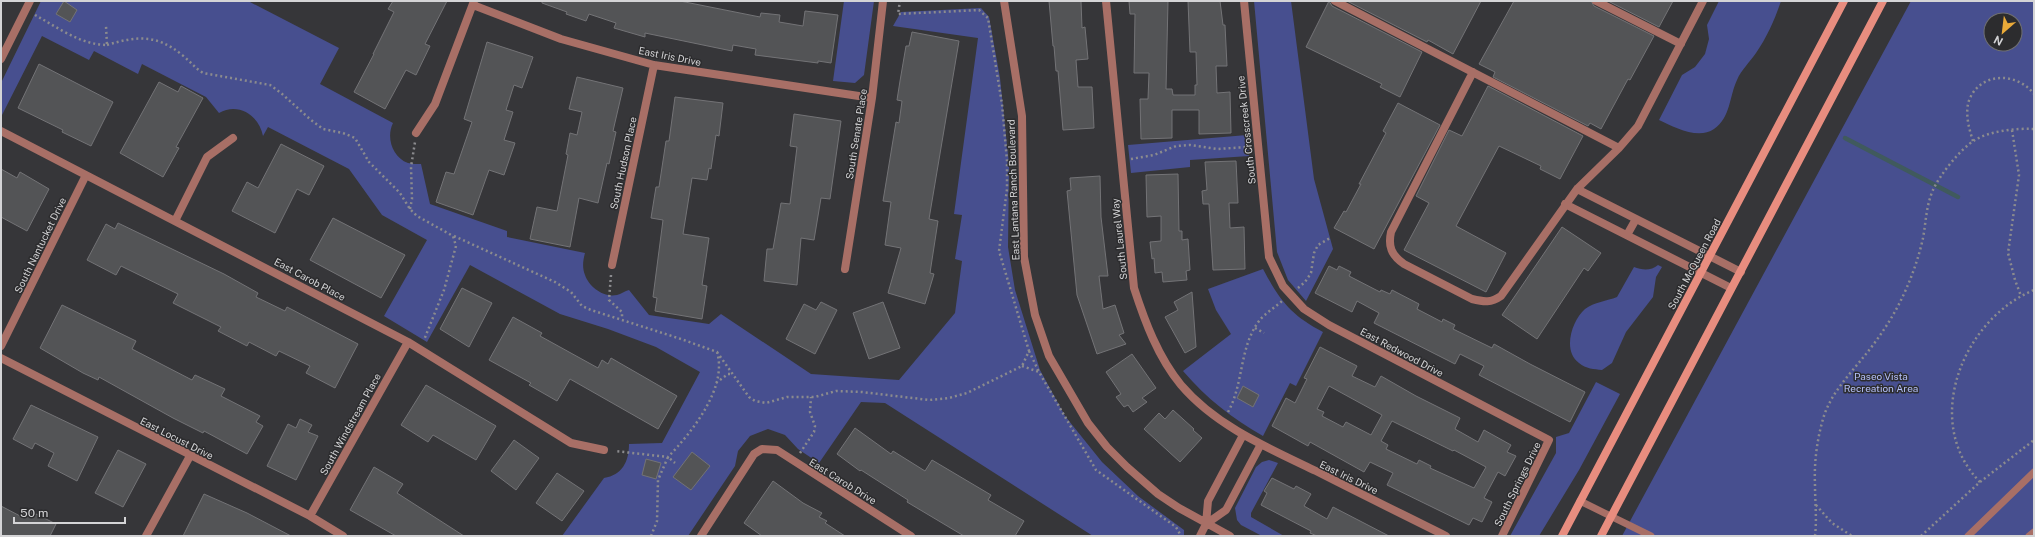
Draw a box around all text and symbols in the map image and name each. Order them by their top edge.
north arrow [1983,12,2023,52]
text: N [1992,34,2005,48]
street label: East Iris Drive [638,44,703,68]
street label: South Crosscreek Drive [1234,75,1258,185]
street label: South Senate Place [843,88,869,180]
street label: South Hudson Place [607,115,639,210]
street label: East Lantana Ranch Boulevard [1005,119,1021,261]
street label: South Nantucket Drive [12,195,69,295]
street label: South Laurel Way [1109,197,1129,280]
street label: South McQueen Road [1665,217,1723,311]
street label: East Carob Place [272,255,348,303]
street label: East Redwood Drive [1358,325,1446,379]
park label: Paseo Vista Recreation Area [1844,370,1918,394]
street label: South Windstream Place [317,371,383,477]
street label: East Locust Drive [138,414,216,462]
street label: South Springs Drive [1491,439,1543,528]
street label: East Carob Drive [807,456,879,507]
street label: East Iris Drive [1318,458,1380,496]
scale bar [14,499,125,525]
text: 50 m [20,506,48,520]

